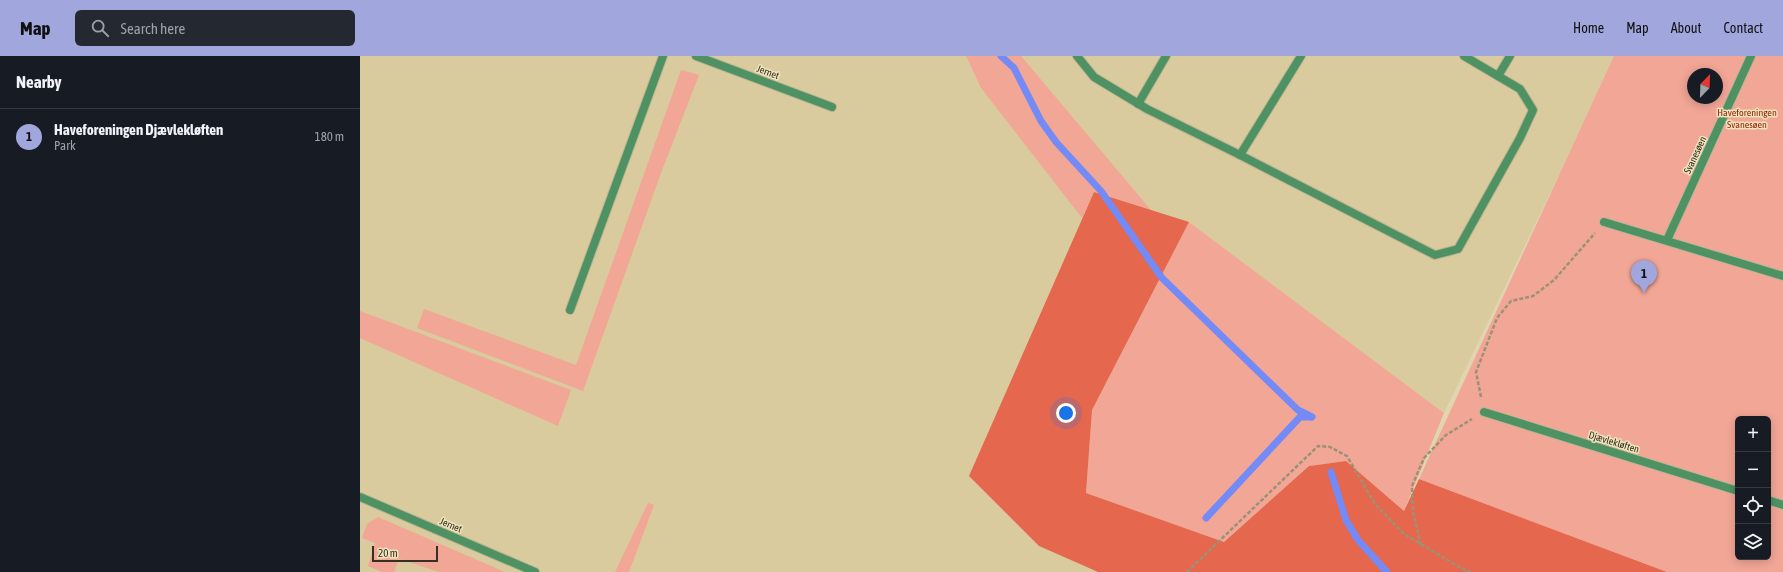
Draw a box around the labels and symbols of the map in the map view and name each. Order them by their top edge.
street label: Jernet [755,63,781,81]
north arrow [1687,68,1723,104]
park label: Haveforeningen Svanesøen [1717,107,1777,130]
street label: Svanesøen [1682,135,1708,175]
pin: 1 [1631,260,1657,293]
your location [1056,403,1076,423]
street label: Djævlekløften [1587,429,1641,455]
street label: Jernet [438,515,464,535]
scale bar [372,544,438,563]

